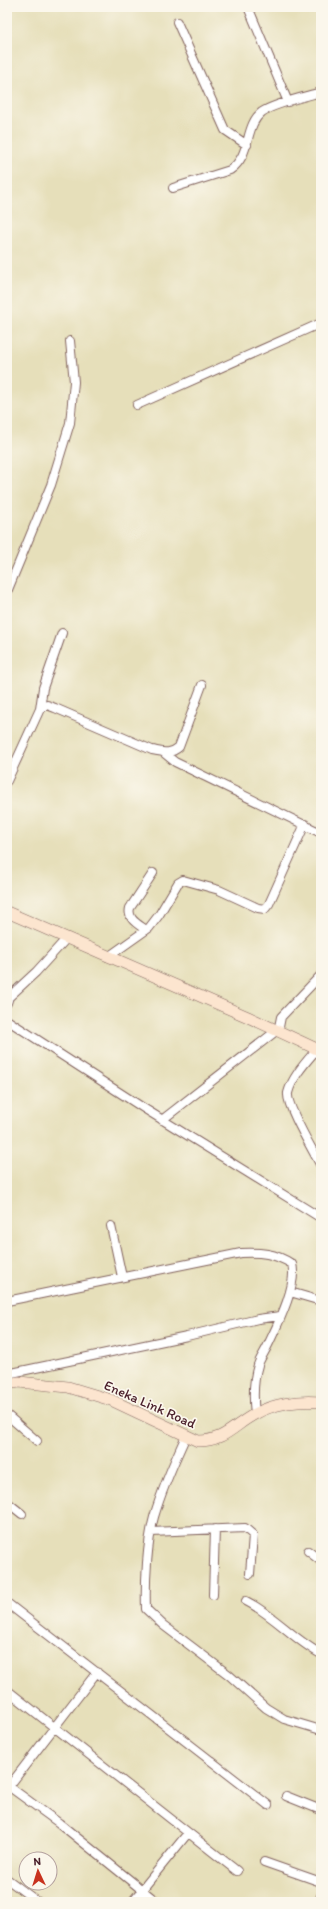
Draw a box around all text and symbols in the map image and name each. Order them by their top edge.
street label: Eneka Link Road [101,1377,199,1432]
north arrow [18,1851,58,1891]
text: N [33,1855,42,1868]

